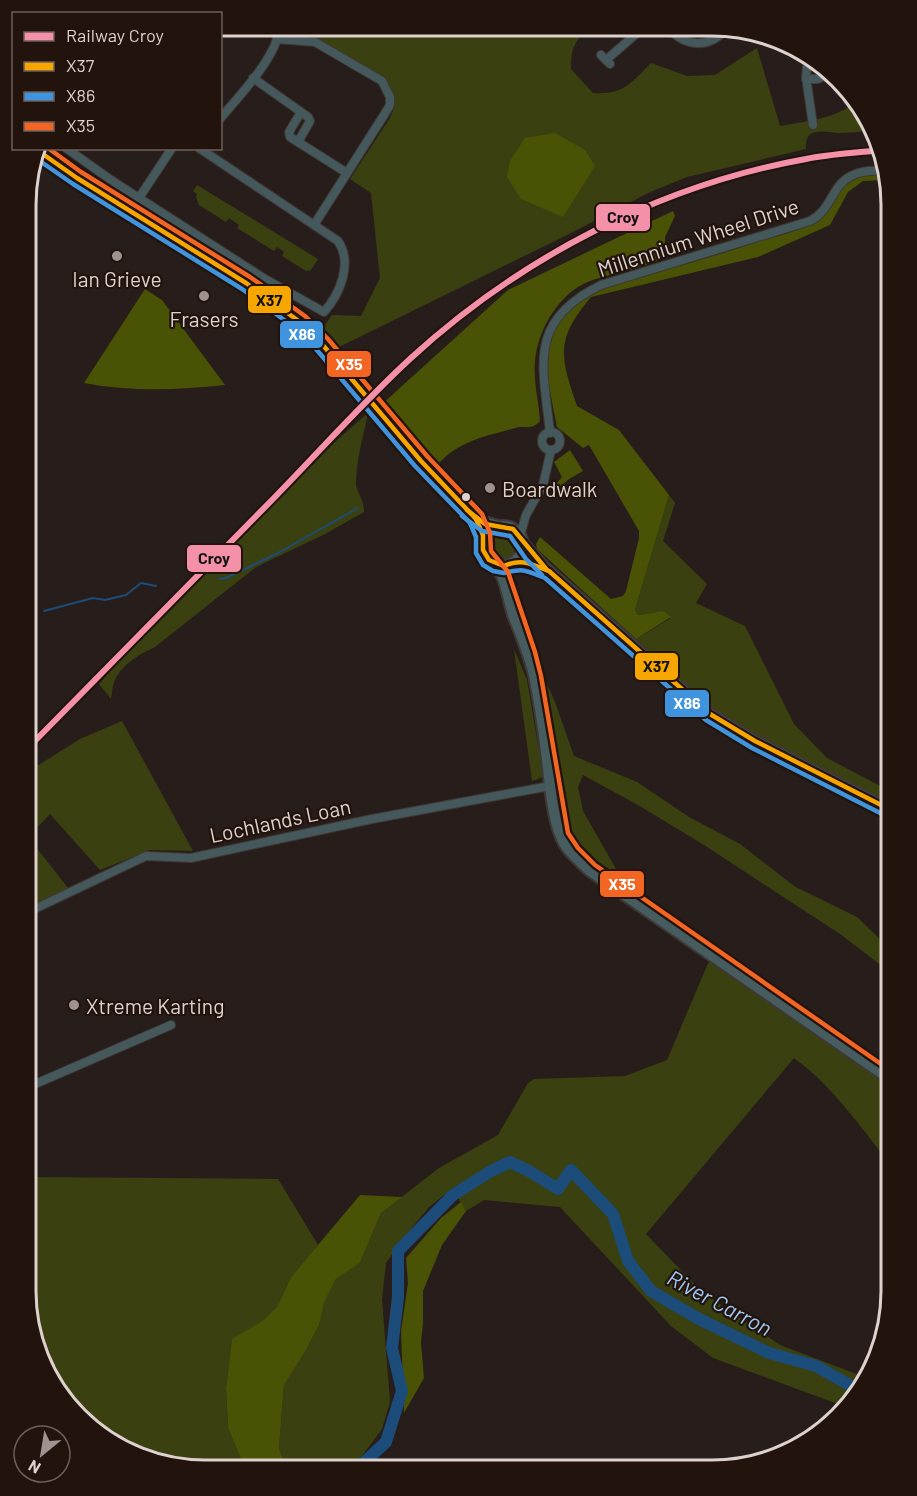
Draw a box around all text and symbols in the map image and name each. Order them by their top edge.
legend [12,12,222,150]
text: Railway Croy [66,24,164,46]
text: X37 [66,54,95,76]
text: X86 [66,84,95,106]
text: X35 [66,114,95,136]
street label: Millennium Wheel Drive [594,193,802,281]
line badge: Croy [595,203,651,232]
text: Croy [607,207,639,226]
marker: Ian Grieve [110,249,124,263]
place label: Ian Grieve [72,266,162,291]
line badge: X37 [247,285,292,314]
marker: Frasers [197,289,211,303]
text: X37 [256,290,282,309]
place label: Frasers [170,306,239,331]
line badge: X86 [279,320,324,349]
text: X86 [288,324,316,343]
line badge: X35 [326,350,372,378]
text: X35 [335,354,363,373]
place label: Boardwalk [502,476,597,501]
marker: Boardwalk [483,481,497,495]
unlabelled marker [460,491,472,503]
line badge: Croy [186,544,242,573]
text: Croy [198,548,230,567]
line badge: X37 [634,652,679,681]
text: X37 [643,656,669,675]
line badge: X86 [664,689,710,718]
text: X86 [673,693,701,712]
street label: Lochlands Loan [207,793,353,847]
line badge: X35 [599,870,645,898]
text: X35 [608,874,636,893]
place label: Xtreme Karting [86,993,224,1018]
marker: Xtreme Karting [67,998,81,1012]
water label: River Carron [663,1264,777,1340]
north arrow [12,1424,72,1484]
text: N [25,1457,44,1478]

